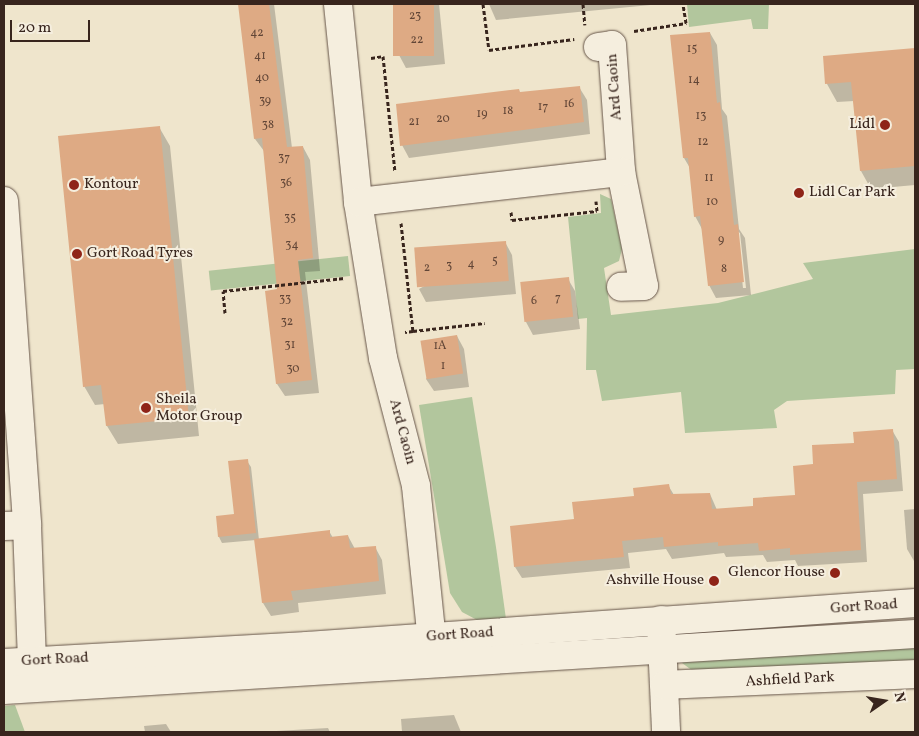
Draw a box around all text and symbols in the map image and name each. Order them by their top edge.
scale bar [12,10,92,42]
house number: 23 [409,10,421,24]
text: 20 m [18,18,51,39]
house number: 42 [250,27,264,41]
house number: 22 [411,34,423,48]
house number: 15 [687,43,697,57]
house number: 41 [254,50,266,64]
street label: Ard Caoin [604,53,626,121]
house number: 40 [255,72,269,86]
house number: 14 [688,74,700,88]
house number: 39 [259,95,271,109]
house number: 16 [564,98,574,112]
house number: 17 [538,101,548,115]
house number: 18 [503,105,513,119]
house number: 19 [477,108,487,122]
house number: 13 [696,110,706,124]
house number: 20 [436,113,450,127]
house number: 21 [408,116,420,130]
place label: Lidl [849,116,875,134]
house number: 38 [262,119,274,133]
marker: Lidl [879,119,891,131]
house number: 12 [697,136,709,150]
house number: 37 [278,152,290,166]
house number: 11 [704,172,714,186]
place label: Kontour [84,176,138,194]
house number: 36 [280,177,292,191]
marker: Kontour [68,179,80,191]
place label: Lidl Car Park [809,184,895,202]
marker: Lidl Car Park [793,187,805,199]
house number: 10 [706,196,718,210]
house number: 35 [284,212,296,226]
house number: 9 [718,234,724,248]
house number: 34 [285,239,299,253]
place label: Gort Road Tyres [87,245,193,263]
marker: Gort Road Tyres [71,248,83,260]
house number: 5 [492,255,498,269]
house number: 4 [467,258,475,272]
house number: 3 [446,260,452,274]
house number: 2 [424,262,430,276]
house number: 8 [721,263,727,277]
house number: 7 [555,292,561,306]
house number: 33 [279,293,291,307]
house number: 6 [531,295,537,309]
house number: 32 [281,316,293,330]
house number: 31 [285,339,295,353]
house number: 1A [433,340,447,354]
house number: 1 [441,360,445,374]
house number: 30 [286,363,300,377]
place label: Sheila Motor Group [156,390,242,425]
street label: Ard Caoin [385,397,419,467]
marker: Sheila Motor Group [140,402,152,414]
place label: Glencor House [728,564,825,582]
marker: Glencor House [829,567,841,579]
place label: Ashville House [606,572,704,590]
marker: Ashville House [708,575,720,587]
street label: Gort Road [830,596,898,618]
street label: Gort Road [426,624,494,646]
street label: Gort Road [21,649,89,671]
street label: Ashfield Park [745,669,835,691]
north arrow [859,676,909,726]
text: N [889,690,910,705]

